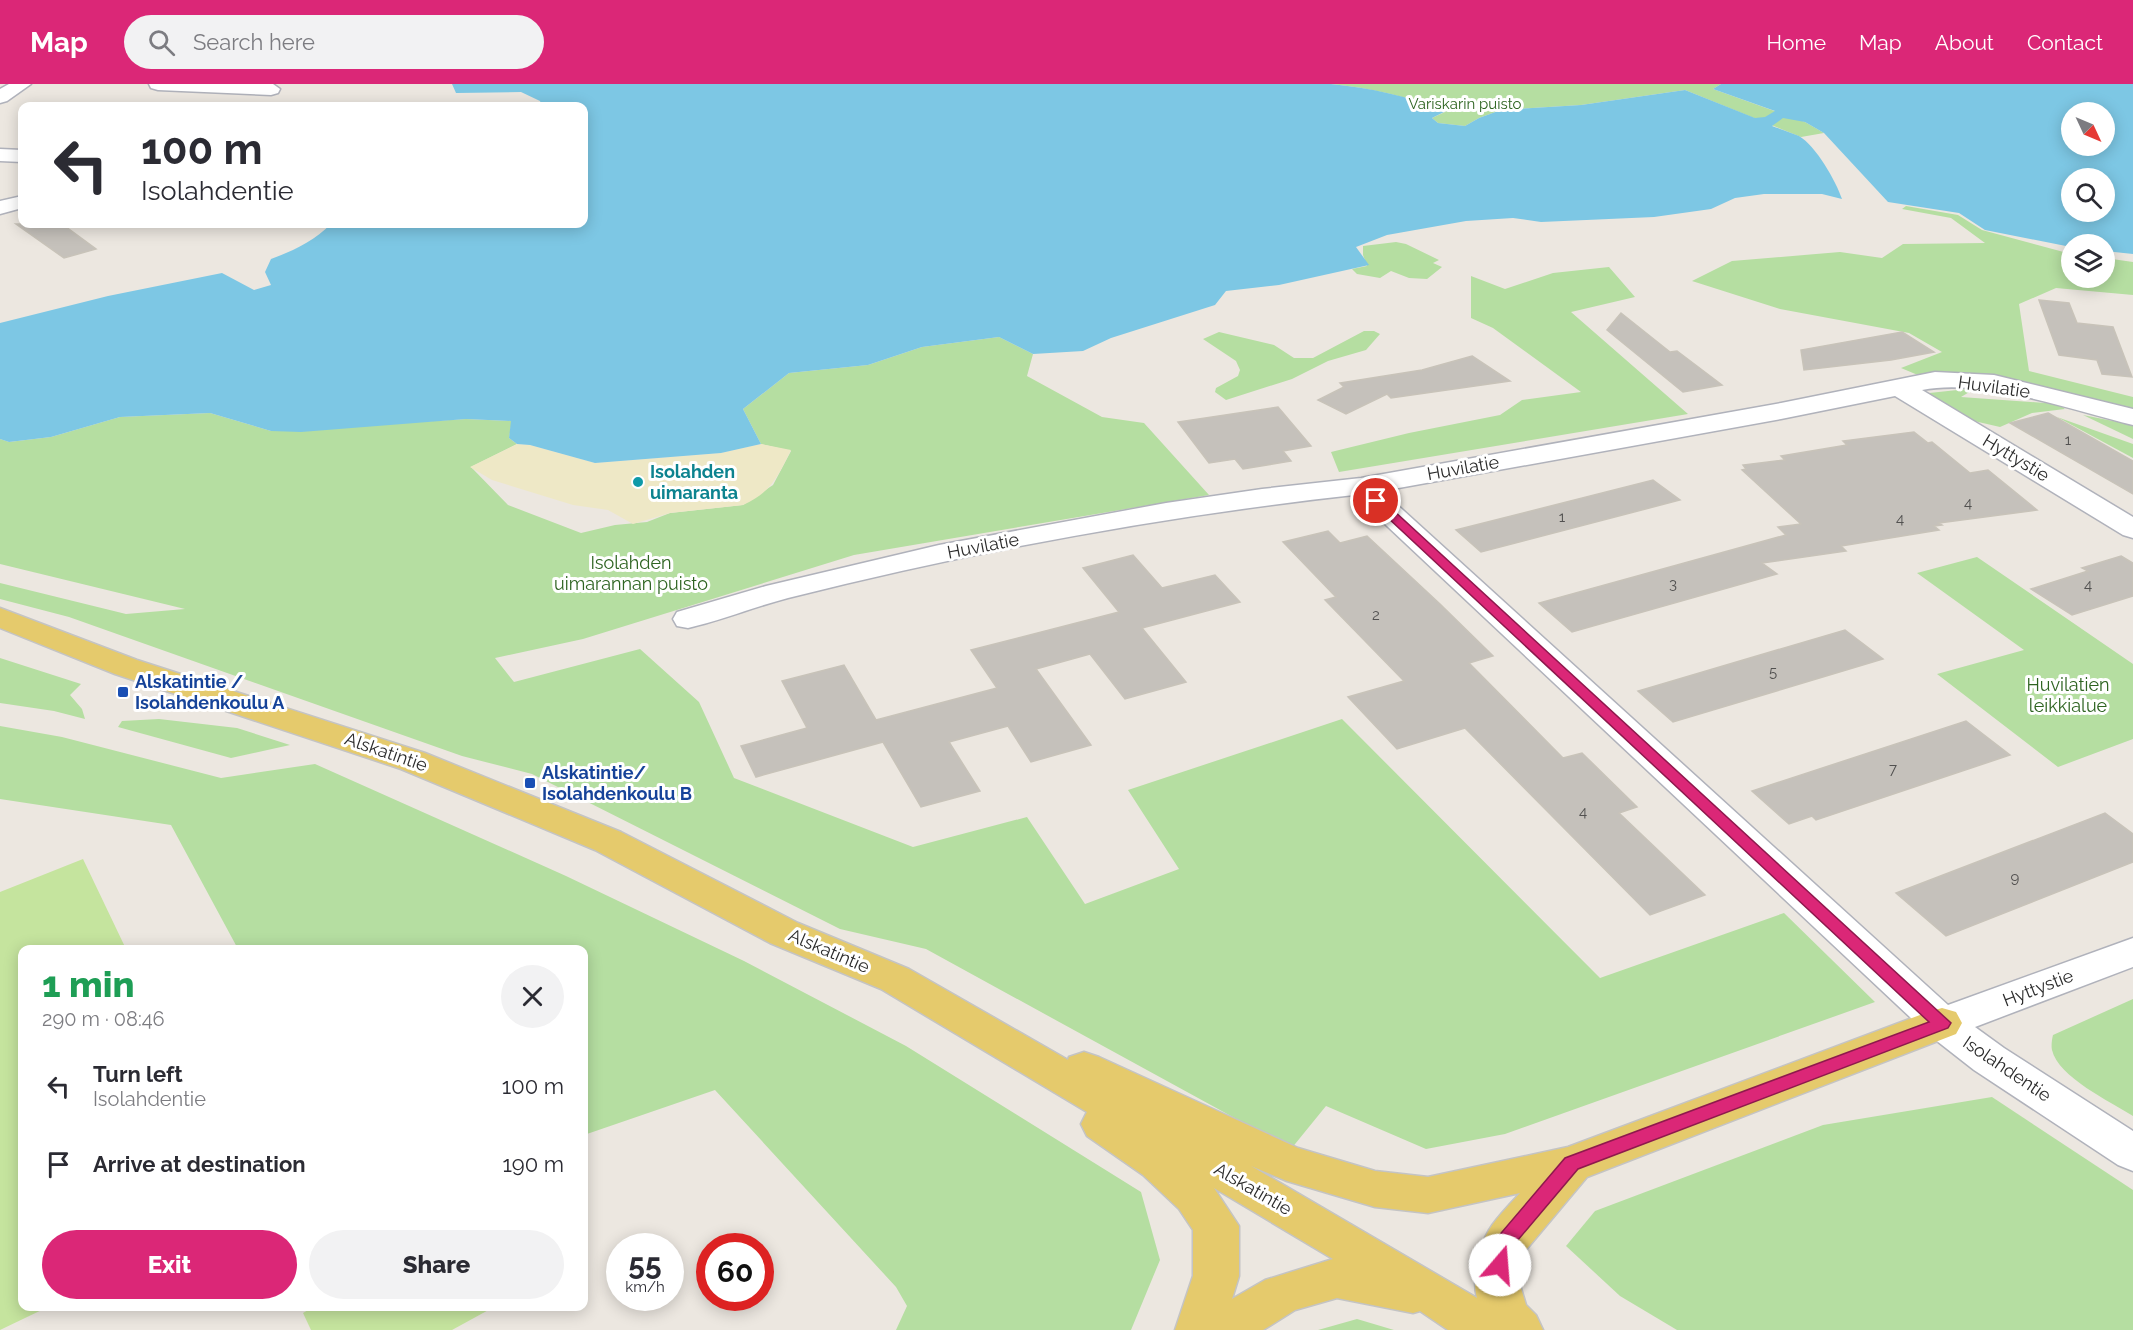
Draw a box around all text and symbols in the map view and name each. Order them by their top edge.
search box [124,15,544,69]
text: Map [30,26,88,59]
icon: search [145,26,178,59]
text: Search here [193,29,315,55]
text: Home [1767,30,1826,55]
text: Map [1859,30,1902,55]
text: About [1935,30,1994,55]
text: Contact [2027,30,2103,55]
park label: Variskarin puisto [1408,95,1522,113]
north arrow [2061,102,2115,156]
map controls [2061,102,2115,288]
text: 100 m [141,125,263,174]
icon: left [42,126,120,204]
button: search [2061,168,2115,222]
text: Isolahdentie [141,175,294,206]
button: layers [2061,234,2115,288]
street label: Huvilatie [1957,371,2032,402]
street label: Hyttystie [1979,430,2054,486]
house number: 1 [2065,431,2072,449]
street label: Huvilatie [1425,451,1501,484]
place label: Isolahden uimaranta [650,461,738,503]
marker: Isolahden uimaranta [631,475,645,489]
pin [1350,475,1401,526]
icon: arrive [1359,484,1392,517]
house number: 4 [1964,494,1972,512]
house number: 1 [1559,508,1566,526]
house number: 4 [1896,510,1904,528]
street label: Huvilatie [945,528,1021,563]
park label: Isolahden uimarannan puisto [554,552,708,594]
house number: 3 [1669,575,1677,593]
house number: 4 [2084,576,2092,594]
house number: 2 [1372,606,1380,624]
house number: 5 [1769,663,1777,681]
place label: Alskatintie / Isolahdenkoulu A [135,671,285,713]
park label: Huvilatien leikkialue [2026,674,2110,716]
marker: Alskatintie / Isolahdenkoulu A [116,685,130,699]
street label: Alskatintie [342,728,431,776]
house number: 7 [1889,760,1897,778]
place label: Alskatintie/ Isolahdenkoulu B [542,762,692,804]
marker: Alskatintie/ Isolahdenkoulu B [523,776,537,790]
house number: 4 [1579,803,1587,821]
house number: 9 [2011,869,2020,887]
street label: Alskatintie [786,924,873,977]
text: 1 min [42,963,134,1005]
street label: Hyttystie [2000,964,2076,1011]
button: close [501,965,564,1028]
text: 290 m · 08:46 [42,1007,165,1031]
street label: Isolahdentie [1959,1031,2056,1106]
text: Turn left [93,1061,183,1087]
icon: left [42,1070,75,1103]
text: 100 m [502,1073,564,1099]
text: Isolahdentie [93,1087,206,1111]
icon: arrive [42,1148,75,1181]
text: Arrive at destination [93,1151,306,1177]
text: 190 m [502,1151,564,1177]
street label: Alskatintie [1211,1158,1296,1219]
button: Exit [42,1230,297,1299]
button: Share [309,1230,564,1299]
speed limit sign: 60 [696,1233,774,1311]
position arrow [1468,1233,1532,1297]
text: 55 [628,1247,662,1282]
text: km/h [625,1278,665,1296]

